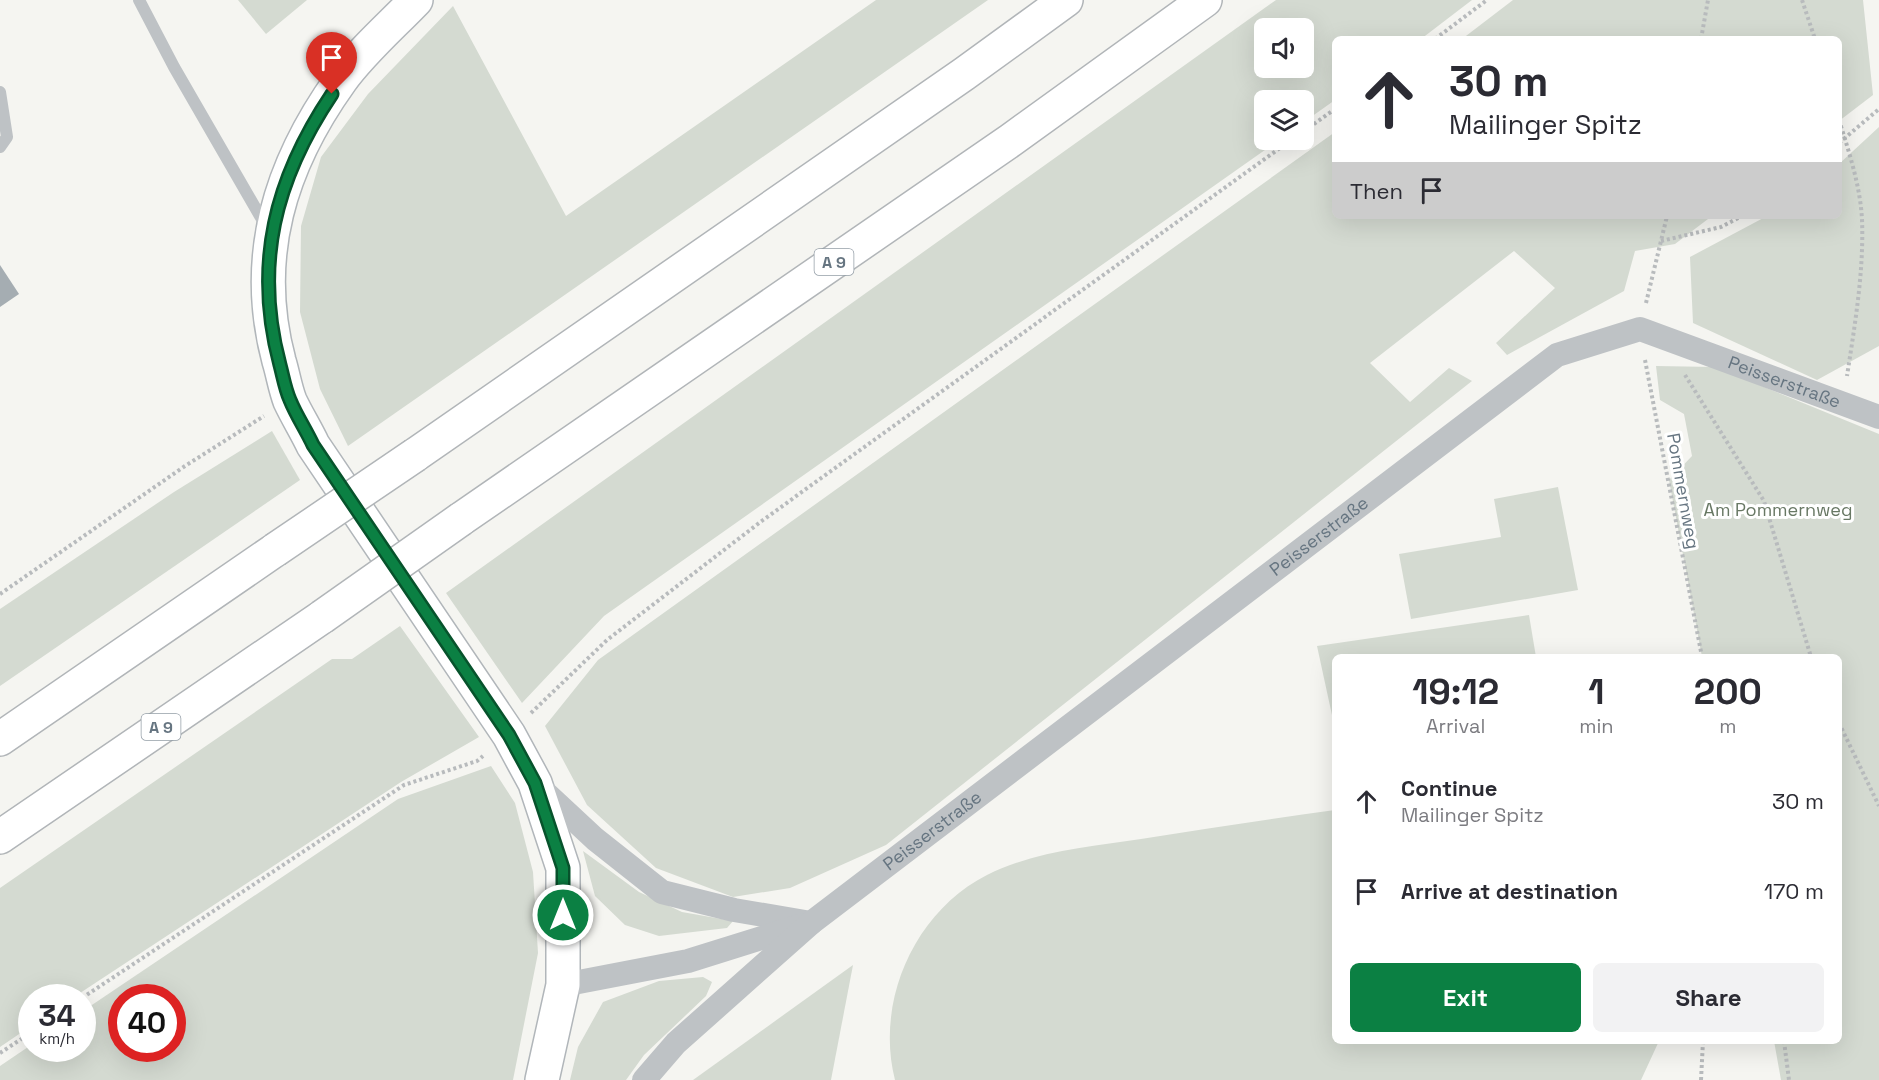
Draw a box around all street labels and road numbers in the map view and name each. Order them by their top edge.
road number: A 9 [814,249,854,275]
street label: Peisserstraße [1725,350,1844,413]
street label: Pommernweg [1662,431,1705,551]
street label: Peisserstraße [1265,491,1373,581]
road number: A 9 [142,714,180,740]
street label: Peisserstraße [878,785,986,875]

